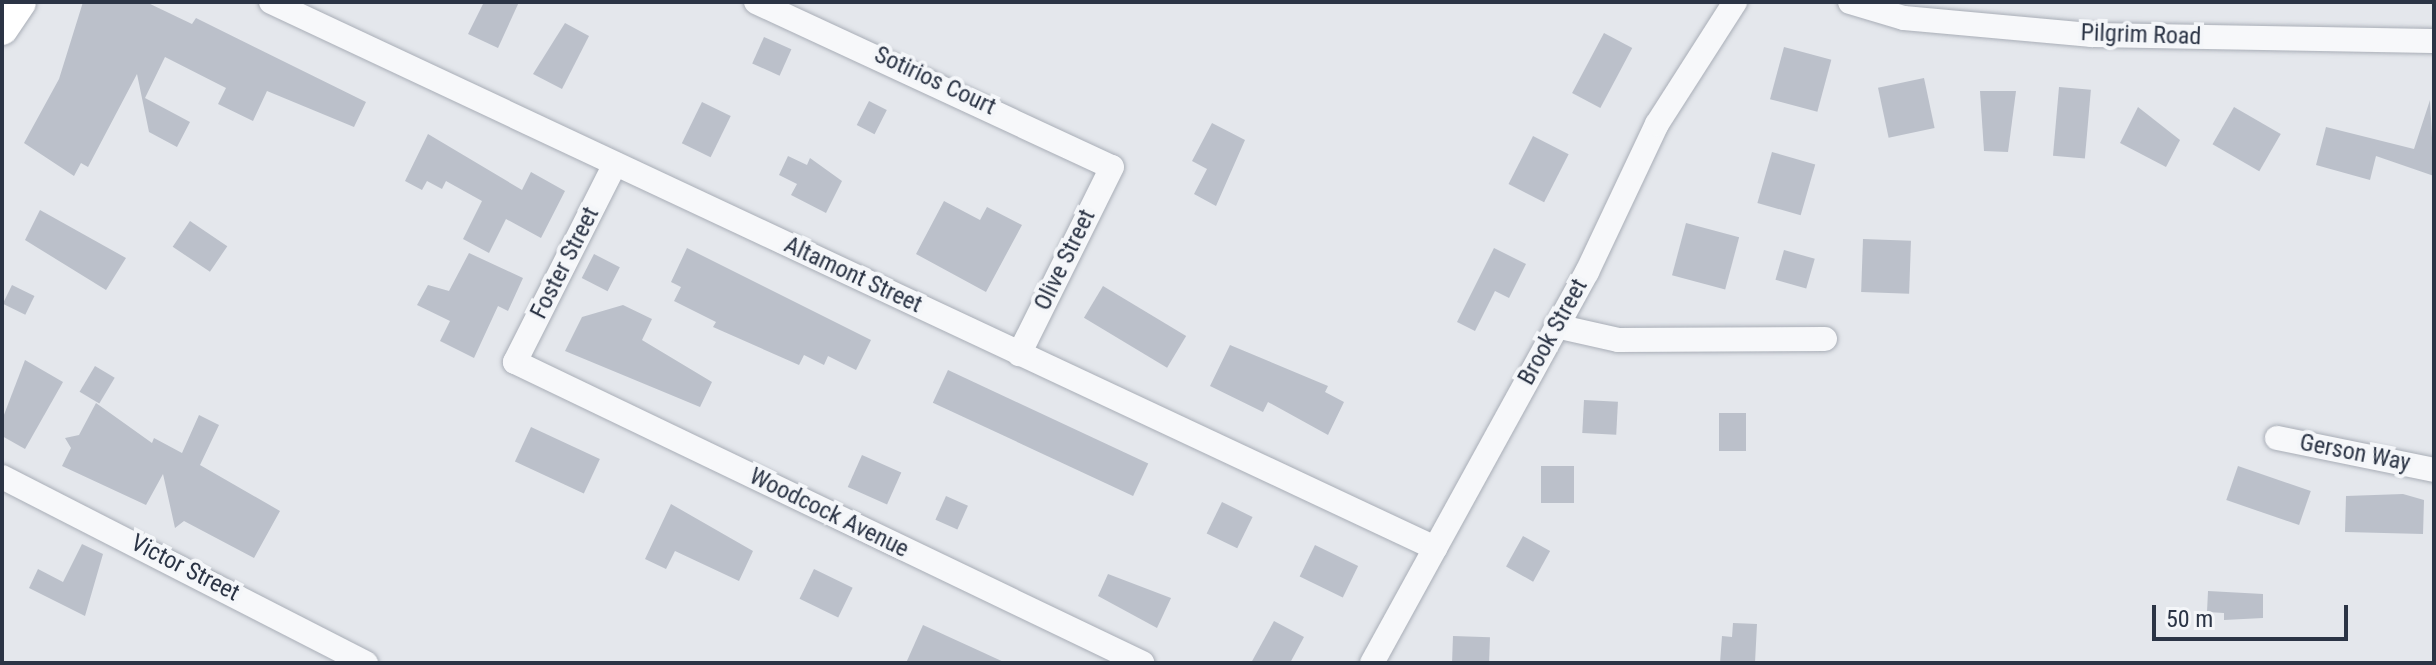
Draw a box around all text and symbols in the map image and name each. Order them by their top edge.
street label: Pilgrim Road [2080,19,2202,51]
street label: Sotirios Court [870,40,1000,122]
street label: Foster Street [525,202,605,324]
street label: Olive Street [1028,205,1102,315]
street label: Altamont Street [780,231,926,319]
street label: Brook Street [1512,274,1594,390]
street label: Gerson Way [2297,428,2413,478]
street label: Woodcock Avenue [745,462,913,564]
street label: Victor Street [126,528,244,608]
scale bar [2156,589,2352,639]
text: 50 m [2166,605,2213,633]

